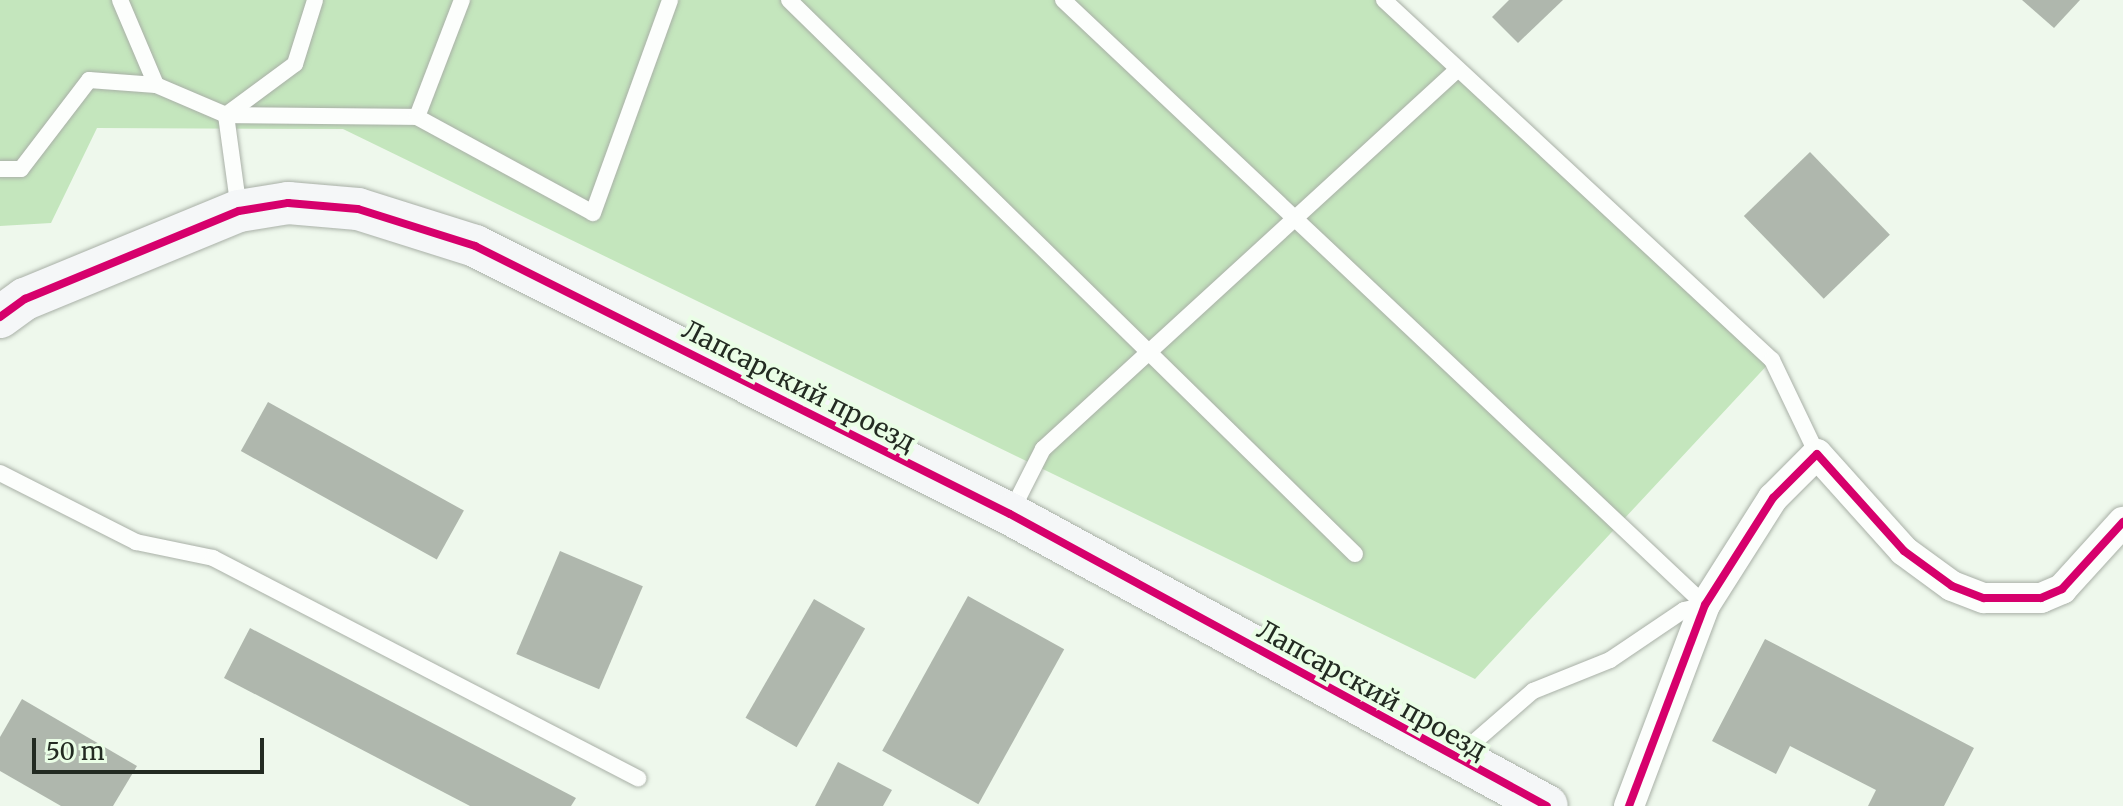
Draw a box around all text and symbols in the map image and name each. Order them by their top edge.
street label: Лапсарский проезд [677,314,921,458]
street label: Лапсарский проезд [1252,614,1492,766]
scale bar [36,722,268,772]
text: 50 m [46,736,105,767]

